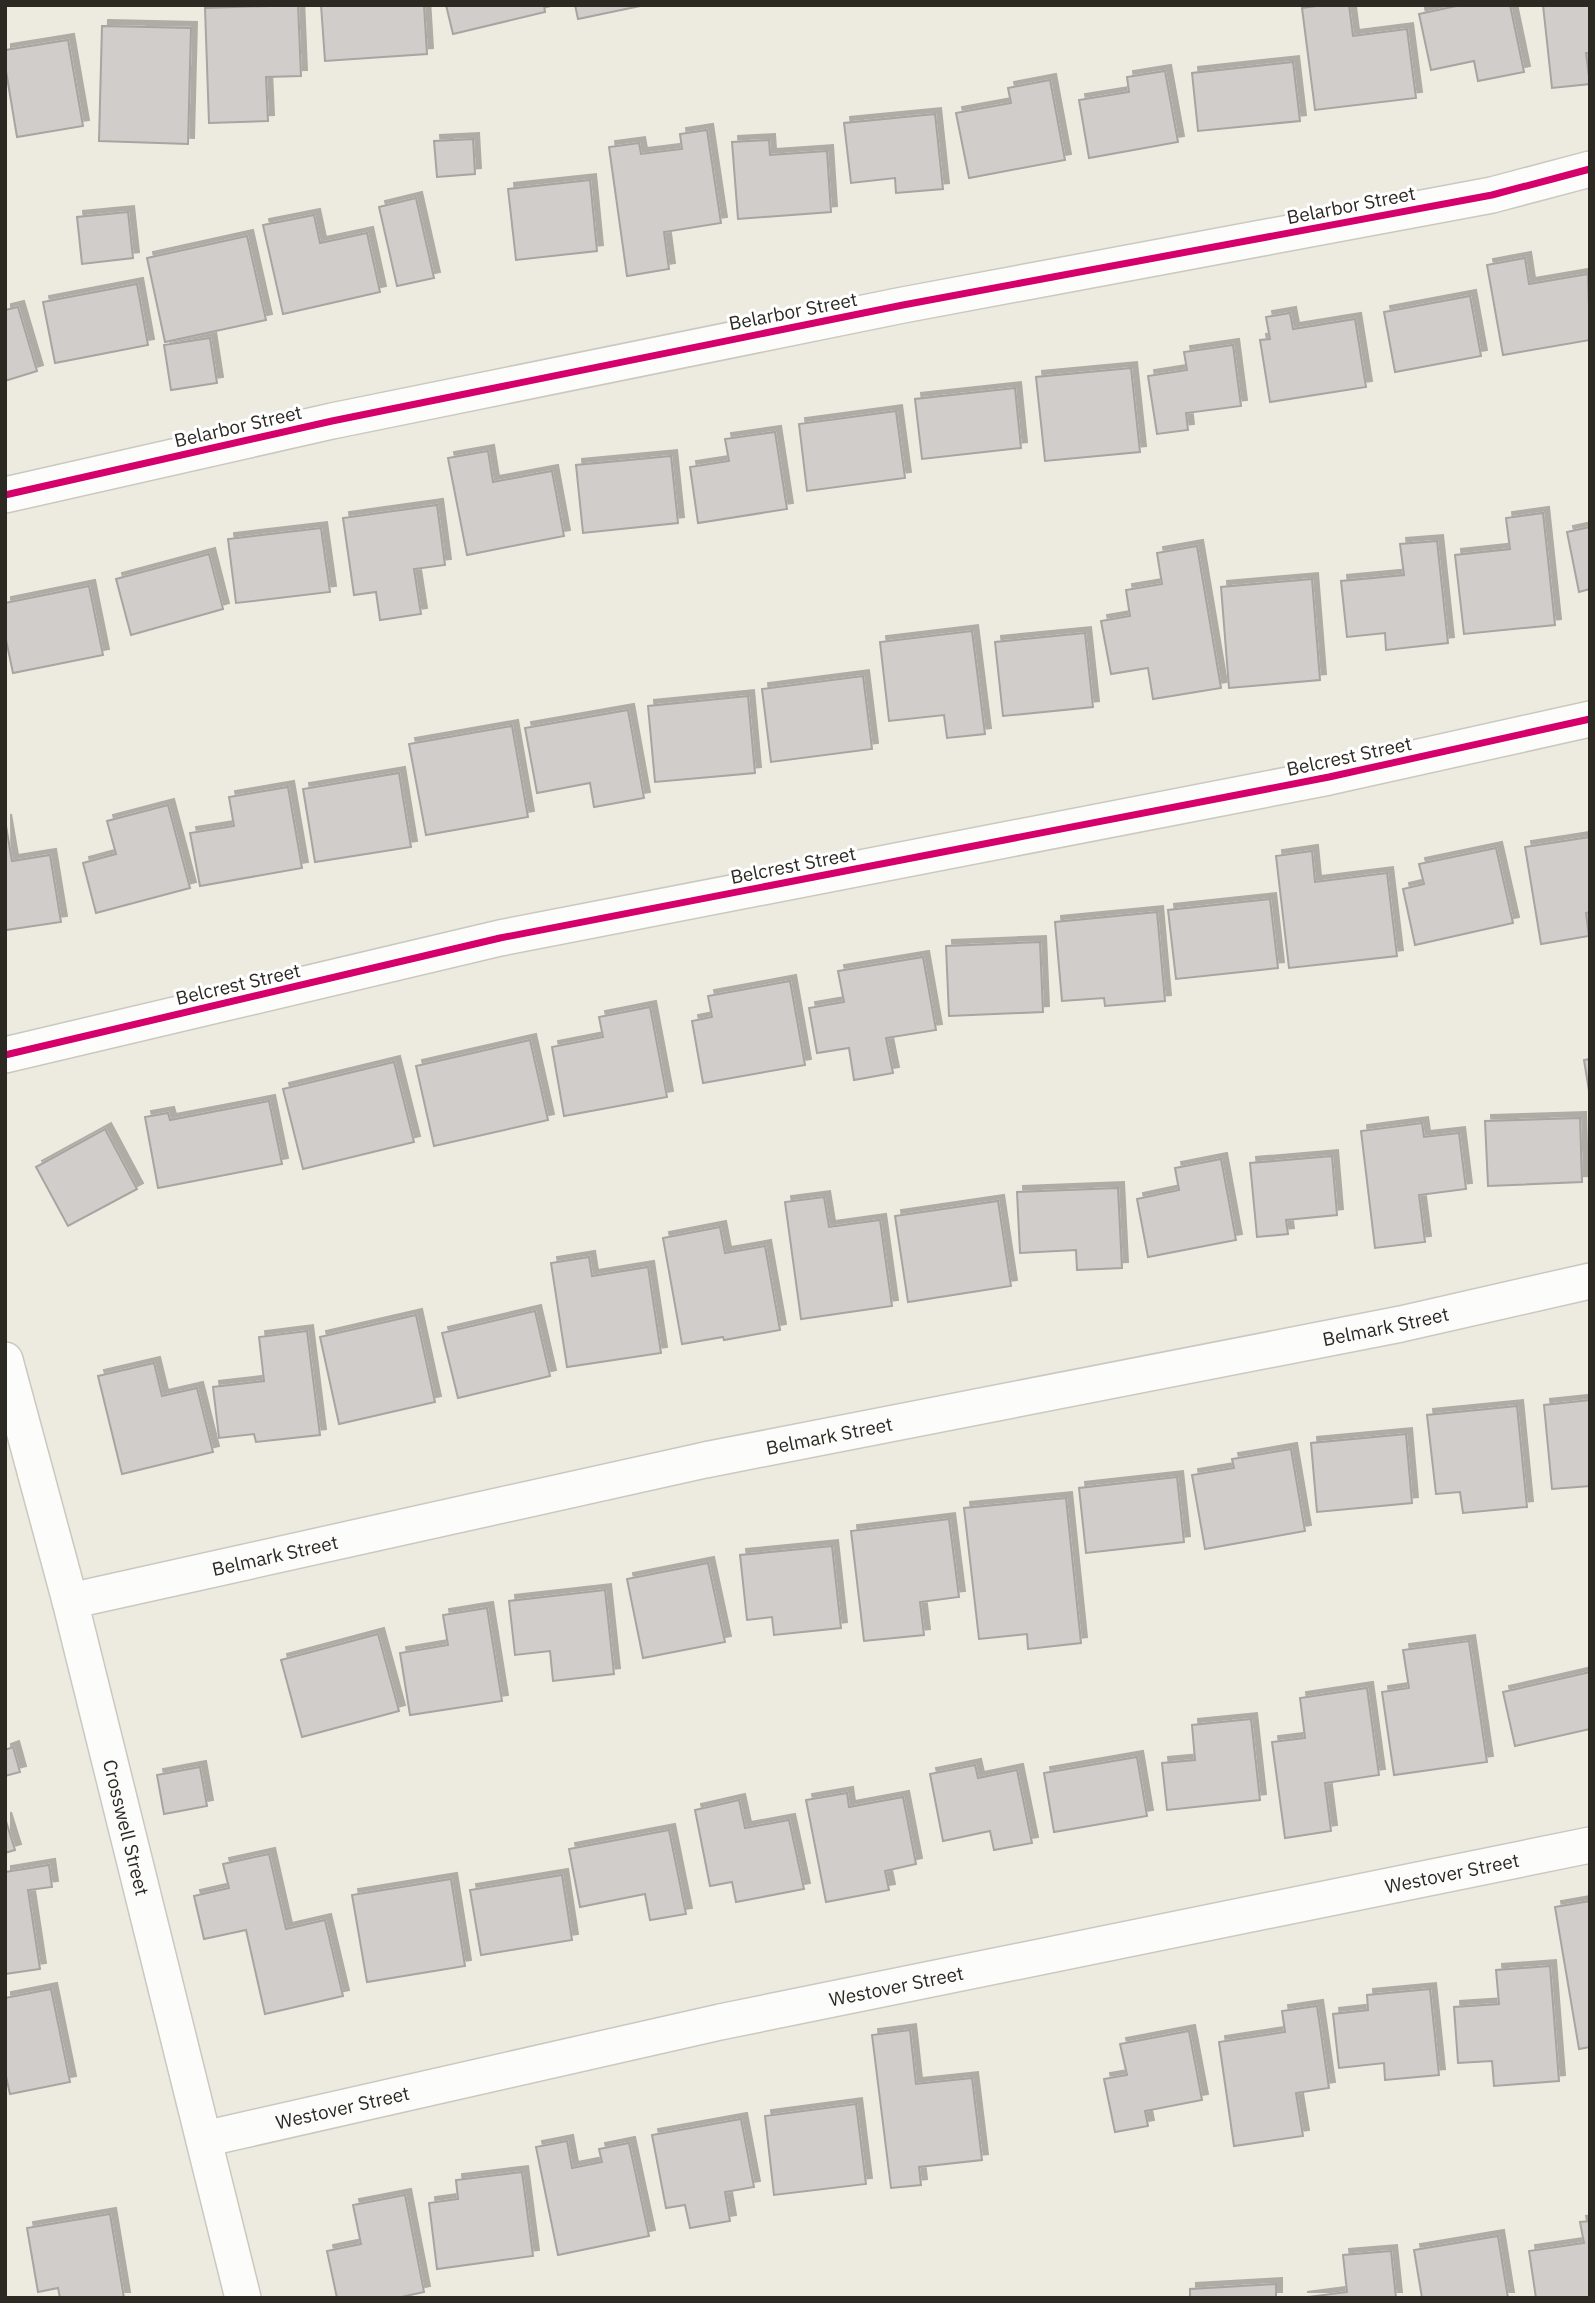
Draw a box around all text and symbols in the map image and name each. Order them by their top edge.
street label: Belarbor Street [1285,181,1417,229]
street label: Belarbor Street [727,287,859,335]
street label: Belarbor Street [172,400,304,452]
street label: Belcrest Street [1284,731,1414,781]
street label: Belcrest Street [728,841,858,889]
street label: Belcrest Street [173,958,303,1010]
street label: Belmark Street [1320,1302,1451,1351]
street label: Belmark Street [764,1412,895,1460]
street label: Belmark Street [210,1530,340,1581]
street label: Crosswell Street [98,1757,155,1898]
street label: Westover Street [1383,1848,1521,1898]
street label: Westover Street [827,1961,966,2012]
street label: Westover Street [273,2081,412,2134]

